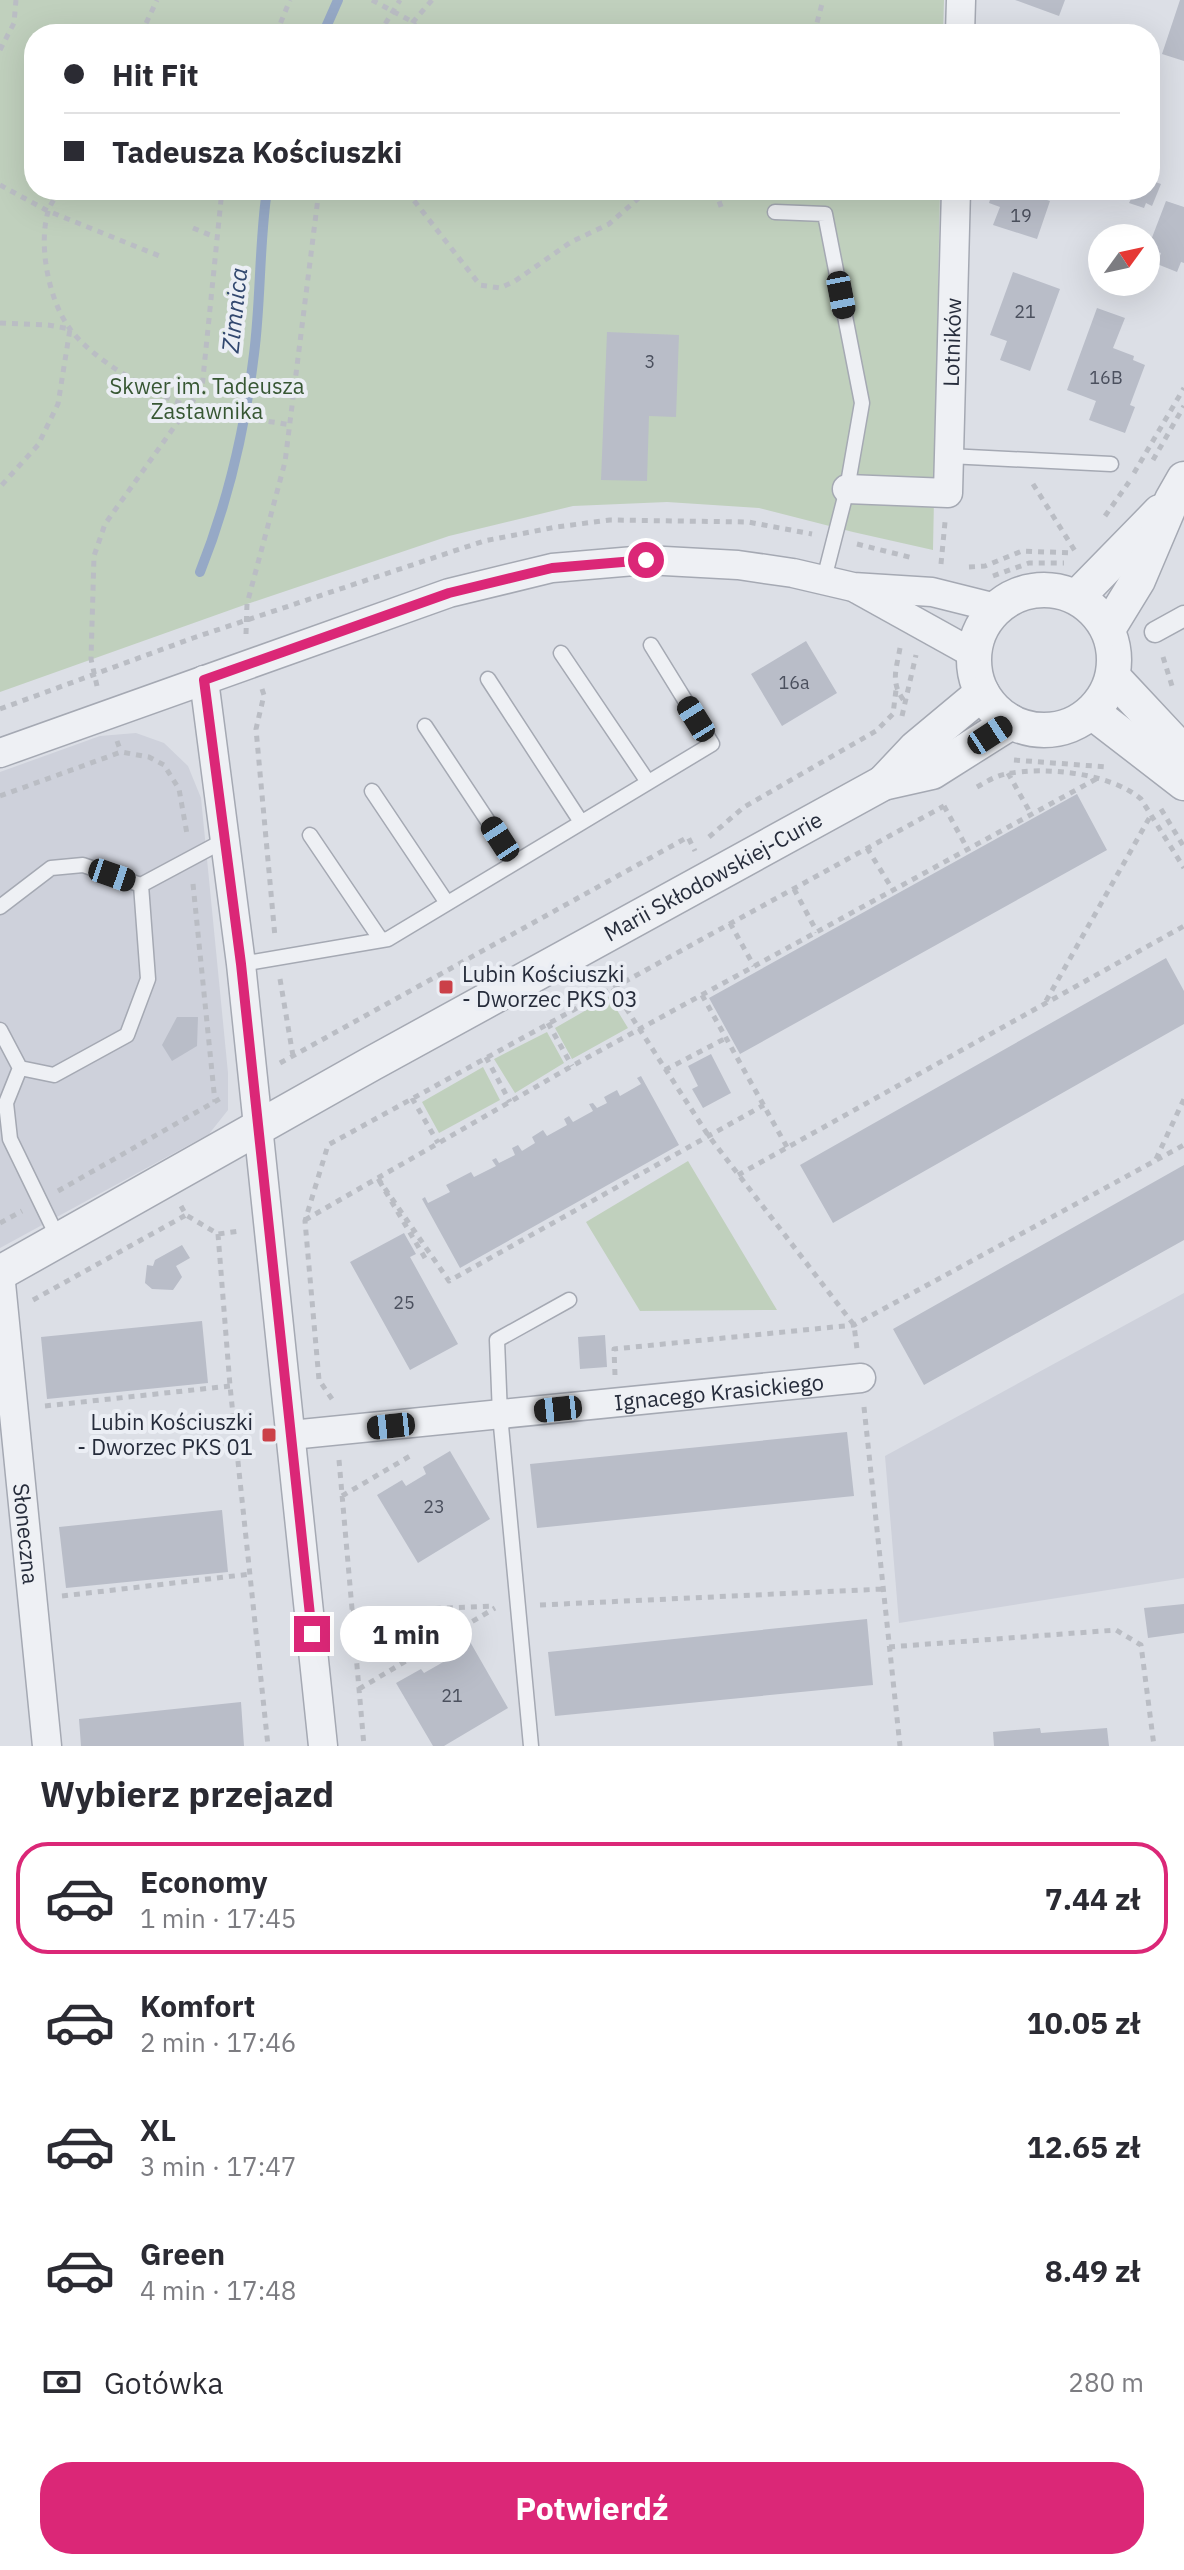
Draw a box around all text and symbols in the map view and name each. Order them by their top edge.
text: Hit Fit [112,55,199,94]
text: Tadeusza Kościuszki [112,132,402,171]
house number: 19 [1010,204,1032,227]
north arrow [1088,224,1160,296]
map controls [1088,224,1160,296]
water label: Zimnica [214,266,254,355]
car [825,269,857,321]
street label: Lotników [936,297,967,387]
house number: 21 [1014,300,1036,323]
house number: 3 [645,350,655,373]
house number: 16B [1089,366,1123,389]
park label: Skwer im. Tadeusza Zastawnika [110,371,305,425]
route start [628,542,664,578]
house number: 16a [778,671,810,694]
car [673,692,719,746]
car [963,712,1017,758]
street label: Marii Skłodowskiej-Curie [598,804,827,947]
car [477,812,523,866]
car [85,856,139,894]
place label: Lubin Kościuszki - Dworzec PKS 03 [462,959,638,1013]
marker: Lubin Kościuszki - Dworzec PKS 03 [437,978,455,996]
house number: 25 [393,1291,415,1314]
street label: Ignacego Krasickiego [613,1367,825,1417]
car [533,1395,583,1423]
place label: Lubin Kościuszki - Dworzec PKS 01 [77,1407,253,1461]
car [366,1412,416,1440]
marker: Lubin Kościuszki - Dworzec PKS 01 [260,1426,278,1444]
street label: Słoneczna [7,1482,46,1586]
house number: 23 [423,1495,445,1518]
callout: 1 min [340,1606,472,1662]
route end [294,1616,330,1652]
text: 1 min [372,1617,440,1651]
house number: 21 [441,1684,463,1707]
text: Wybierz przejazd [40,1770,334,1817]
icon: car [44,1862,116,1934]
text: Economy [140,1862,268,1901]
text: 7.44 zł [1045,1879,1140,1918]
text: 1 min · 17:45 [140,1901,296,1935]
icon: car [44,1986,116,2058]
text: Komfort [140,1986,255,2025]
text: 10.05 zł [1027,2003,1140,2042]
text: 2 min · 17:46 [140,2025,296,2059]
icon: car [44,2110,116,2182]
text: XL [140,2110,176,2149]
text: 12.65 zł [1027,2127,1140,2166]
text: 3 min · 17:47 [140,2149,296,2183]
icon: car [44,2234,116,2306]
text: Green [140,2234,225,2273]
text: 8.49 zł [1045,2251,1140,2290]
text: 4 min · 17:48 [140,2273,296,2307]
icon: cash [40,2360,84,2404]
text: Gotówka [104,2363,223,2402]
text: 280 m [1068,2365,1144,2399]
button: Potwierdź [40,2462,1144,2554]

